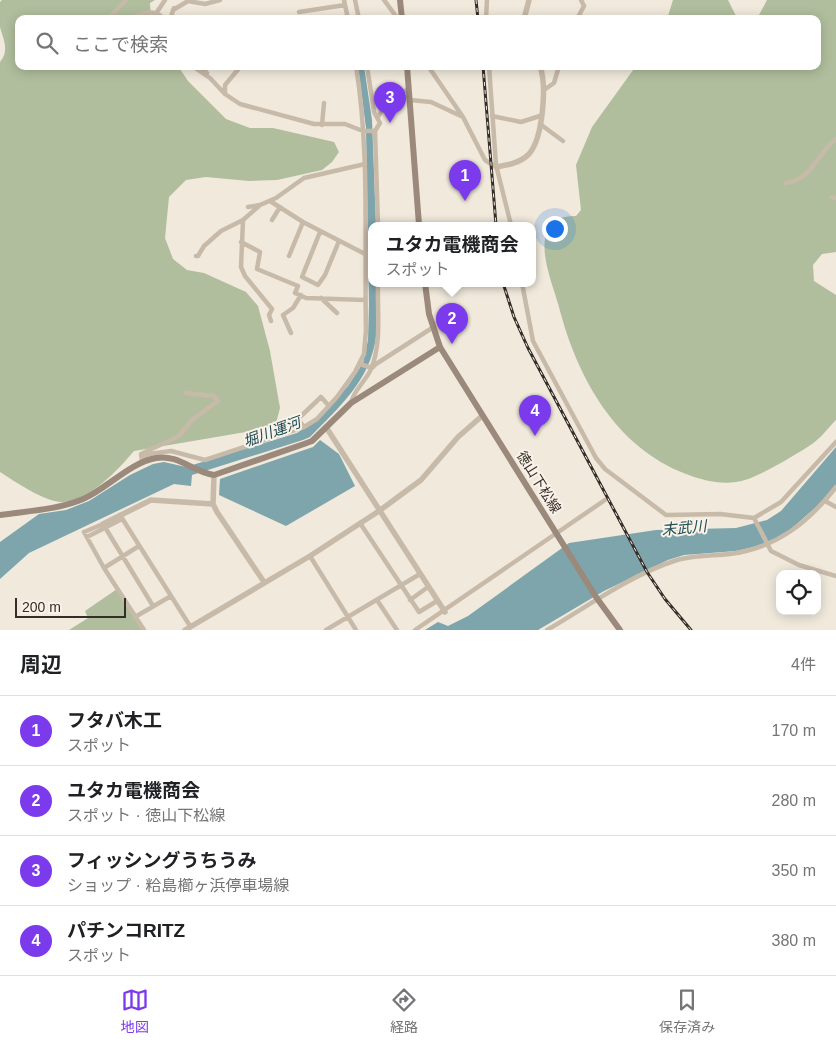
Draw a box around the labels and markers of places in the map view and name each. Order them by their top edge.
pin: 3 [374,82,406,123]
pin: 1 [449,160,481,201]
pin: 2 [436,303,468,344]
pin: 4 [519,395,551,436]

